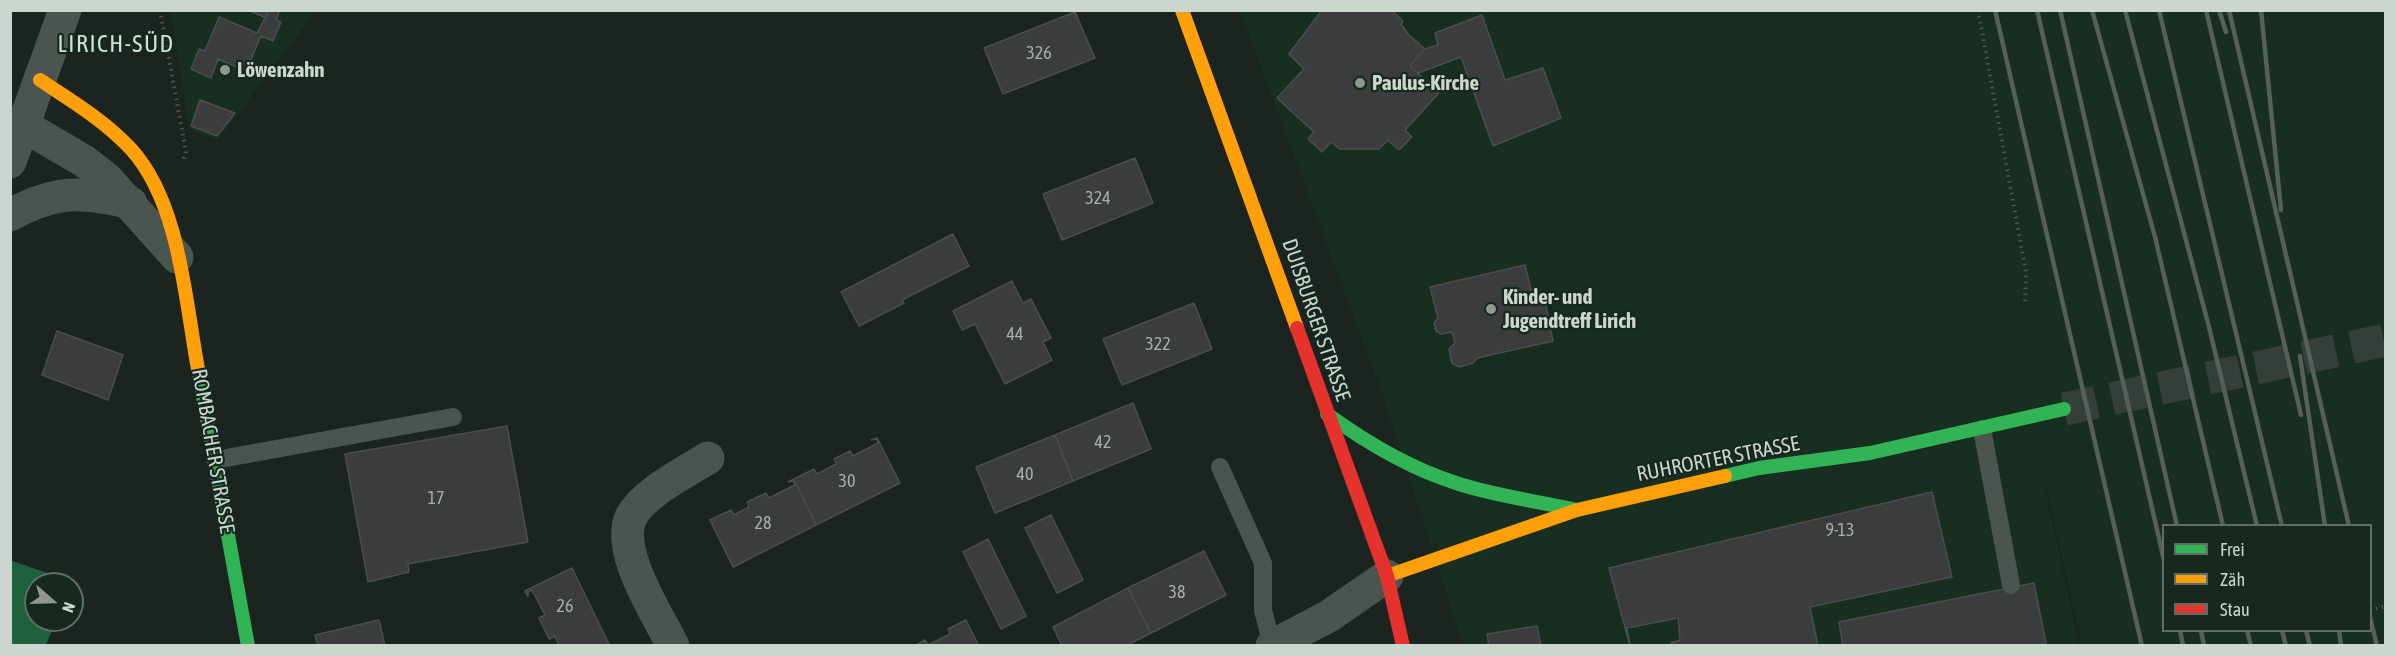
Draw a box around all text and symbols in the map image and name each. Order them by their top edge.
district label: LIRICH-SÜD [58,30,174,58]
house number: 326 [1026,42,1052,64]
place label: Löwenzahn [237,57,325,83]
marker: Löwenzahn [218,63,232,77]
place label: Paulus-Kirche [1372,70,1479,96]
marker: Paulus-Kirche [1353,76,1367,90]
house number: 324 [1085,187,1111,209]
street label: DUISBURGER STRASSE [1276,236,1356,404]
place label: Kinder- und Jugendtreff Lirich [1503,284,1636,334]
marker: Kinder- und Jugendtreff Lirich [1484,302,1498,316]
house number: 44 [1007,323,1023,345]
house number: 322 [1145,333,1171,355]
street label: ROMBACHER STRASSE [186,367,240,535]
house number: 42 [1095,431,1111,453]
street label: RUHRORTER STRASSE [1635,431,1801,487]
house number: 40 [1017,463,1033,485]
house number: 30 [839,470,855,492]
house number: 17 [428,487,444,509]
house number: 28 [755,512,771,534]
house number: 9-13 [1826,519,1854,541]
legend [2162,524,2372,632]
text: Frei [2220,539,2245,560]
text: Zäh [2220,569,2245,590]
north arrow [24,572,84,632]
house number: 38 [1169,581,1185,603]
house number: 26 [557,595,573,617]
text: Stau [2220,599,2250,620]
text: N [59,600,79,615]

